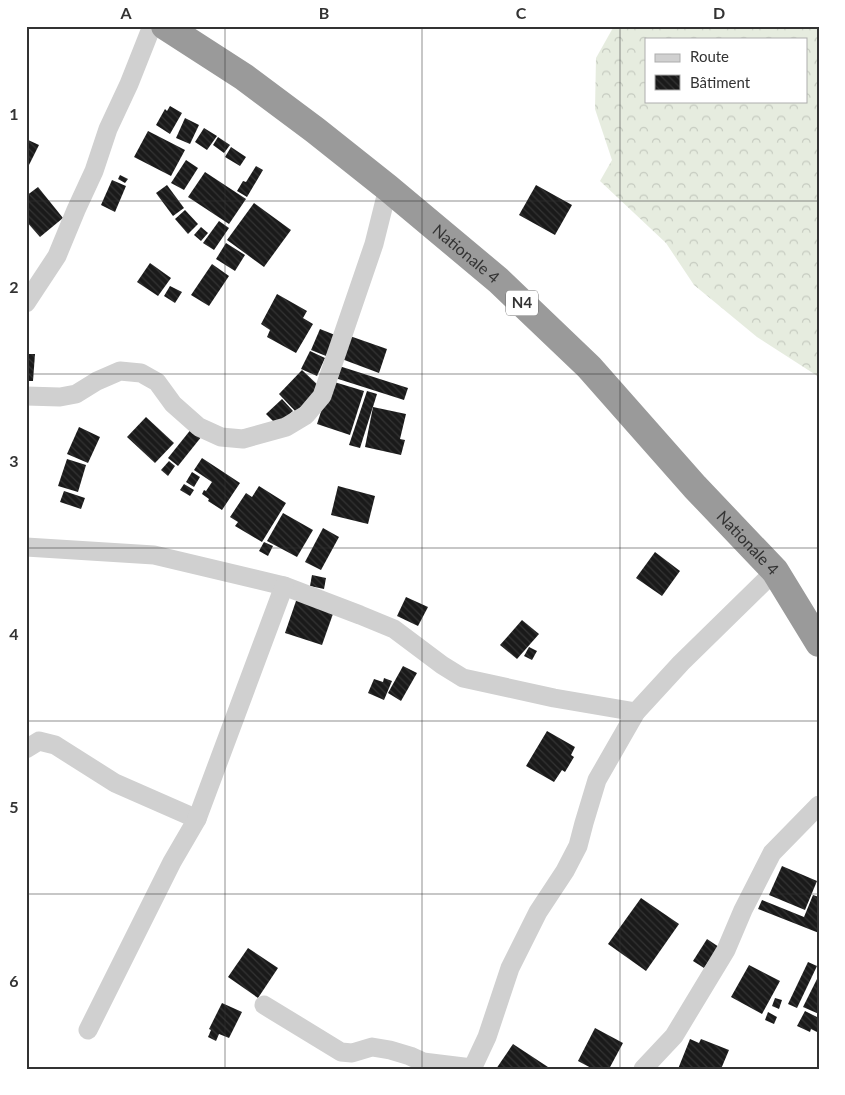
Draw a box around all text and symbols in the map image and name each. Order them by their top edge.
text: A [119,3,132,22]
text: B [319,3,329,22]
text: C [516,3,527,22]
text: D [713,3,725,22]
legend [645,38,808,102]
text: Route [690,47,729,65]
text: Bâtiment [690,73,751,91]
text: 1 [9,104,19,123]
street label: Nationale 4 [429,220,504,287]
text: 2 [9,277,19,296]
road number: N4 [506,290,538,316]
text: 3 [9,451,19,470]
street label: Nationale 4 [713,506,783,578]
text: 4 [9,624,19,643]
text: 5 [9,797,19,816]
text: 6 [9,971,19,990]

